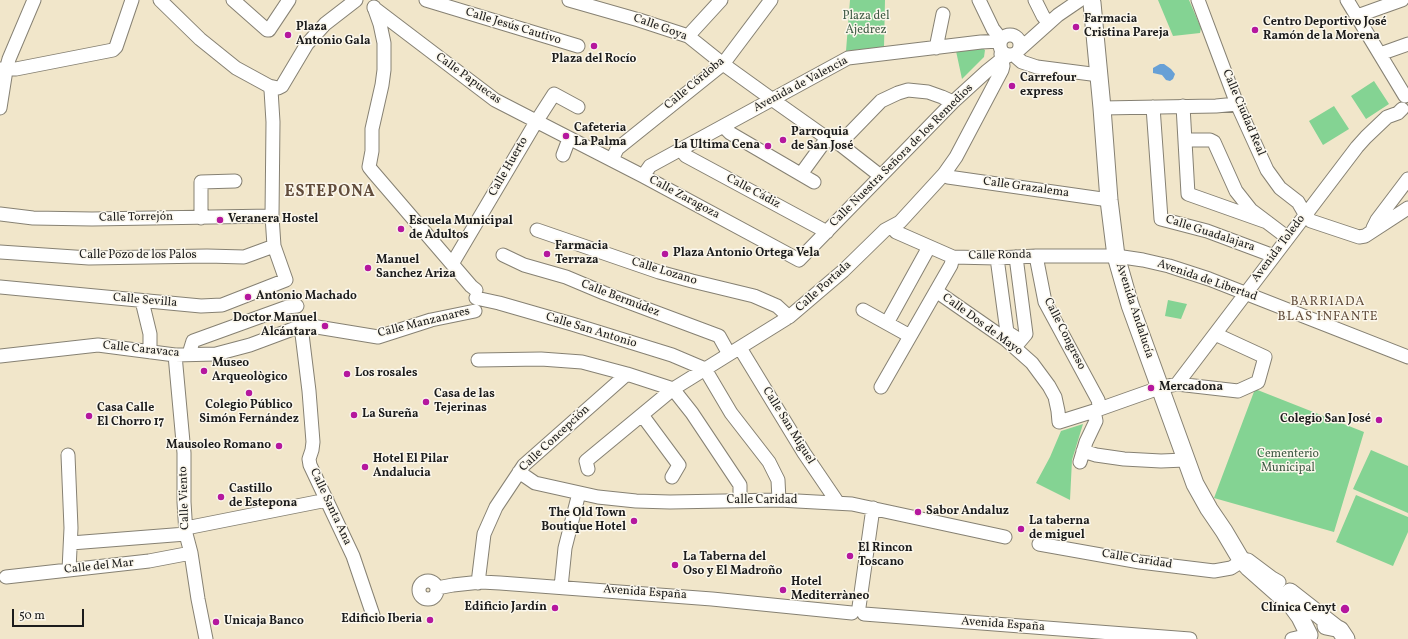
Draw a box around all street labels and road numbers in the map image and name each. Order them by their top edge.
street label: Calle Jesús Cautivo [463,6,563,48]
street label: Calle Goya [631,12,689,44]
street label: Calle Papuecas [432,50,504,108]
street label: Avenida de Valencia [751,54,851,116]
street label: Calle Córdoba [662,55,728,113]
street label: Calle Ciudad Real [1218,68,1268,158]
street label: Calle Nuestra Señora de los Remedios [827,81,977,231]
street label: Calle Huerto [486,135,532,199]
street label: Calle Cádiz [723,172,783,212]
street label: Calle Zaragoza [646,173,722,223]
street label: Calle Grazalema [982,175,1070,201]
street label: Calle Torrejón [99,210,173,226]
street label: Calle Guadalajara [1163,213,1257,255]
street label: Avenida Toledo [1249,213,1309,285]
street label: Calle Ronda [968,248,1032,264]
street label: Calle Pozo de los Palos [79,249,197,263]
street label: Calle Lozano [630,255,698,289]
street label: Avenida de Libertad [1155,257,1259,305]
street label: Calle Portada [793,258,855,316]
street label: Avenida Andalucía [1112,262,1156,360]
street label: Calle Bermúdez [579,277,661,321]
street label: Calle Sevilla [112,291,178,311]
street label: Calle Dos de Mayo [939,291,1025,359]
street label: Calle Congreso [1040,296,1088,372]
street label: Calle Manzanares [376,305,472,341]
street label: Calle San Antonio [544,310,638,352]
street label: Calle Caravaca [102,339,180,361]
street label: Calle San Miguel [759,385,817,467]
street label: Calle Concepción [517,403,593,475]
street label: Calle Viento [177,466,193,530]
street label: Calle Santa Ana [306,466,354,548]
street label: Calle Caridad [726,494,798,508]
street label: Calle Caridad [1101,547,1173,573]
street label: Calle del Mar [64,556,134,578]
street label: Avenida España [603,583,687,603]
street label: Avenida España [961,615,1045,635]

